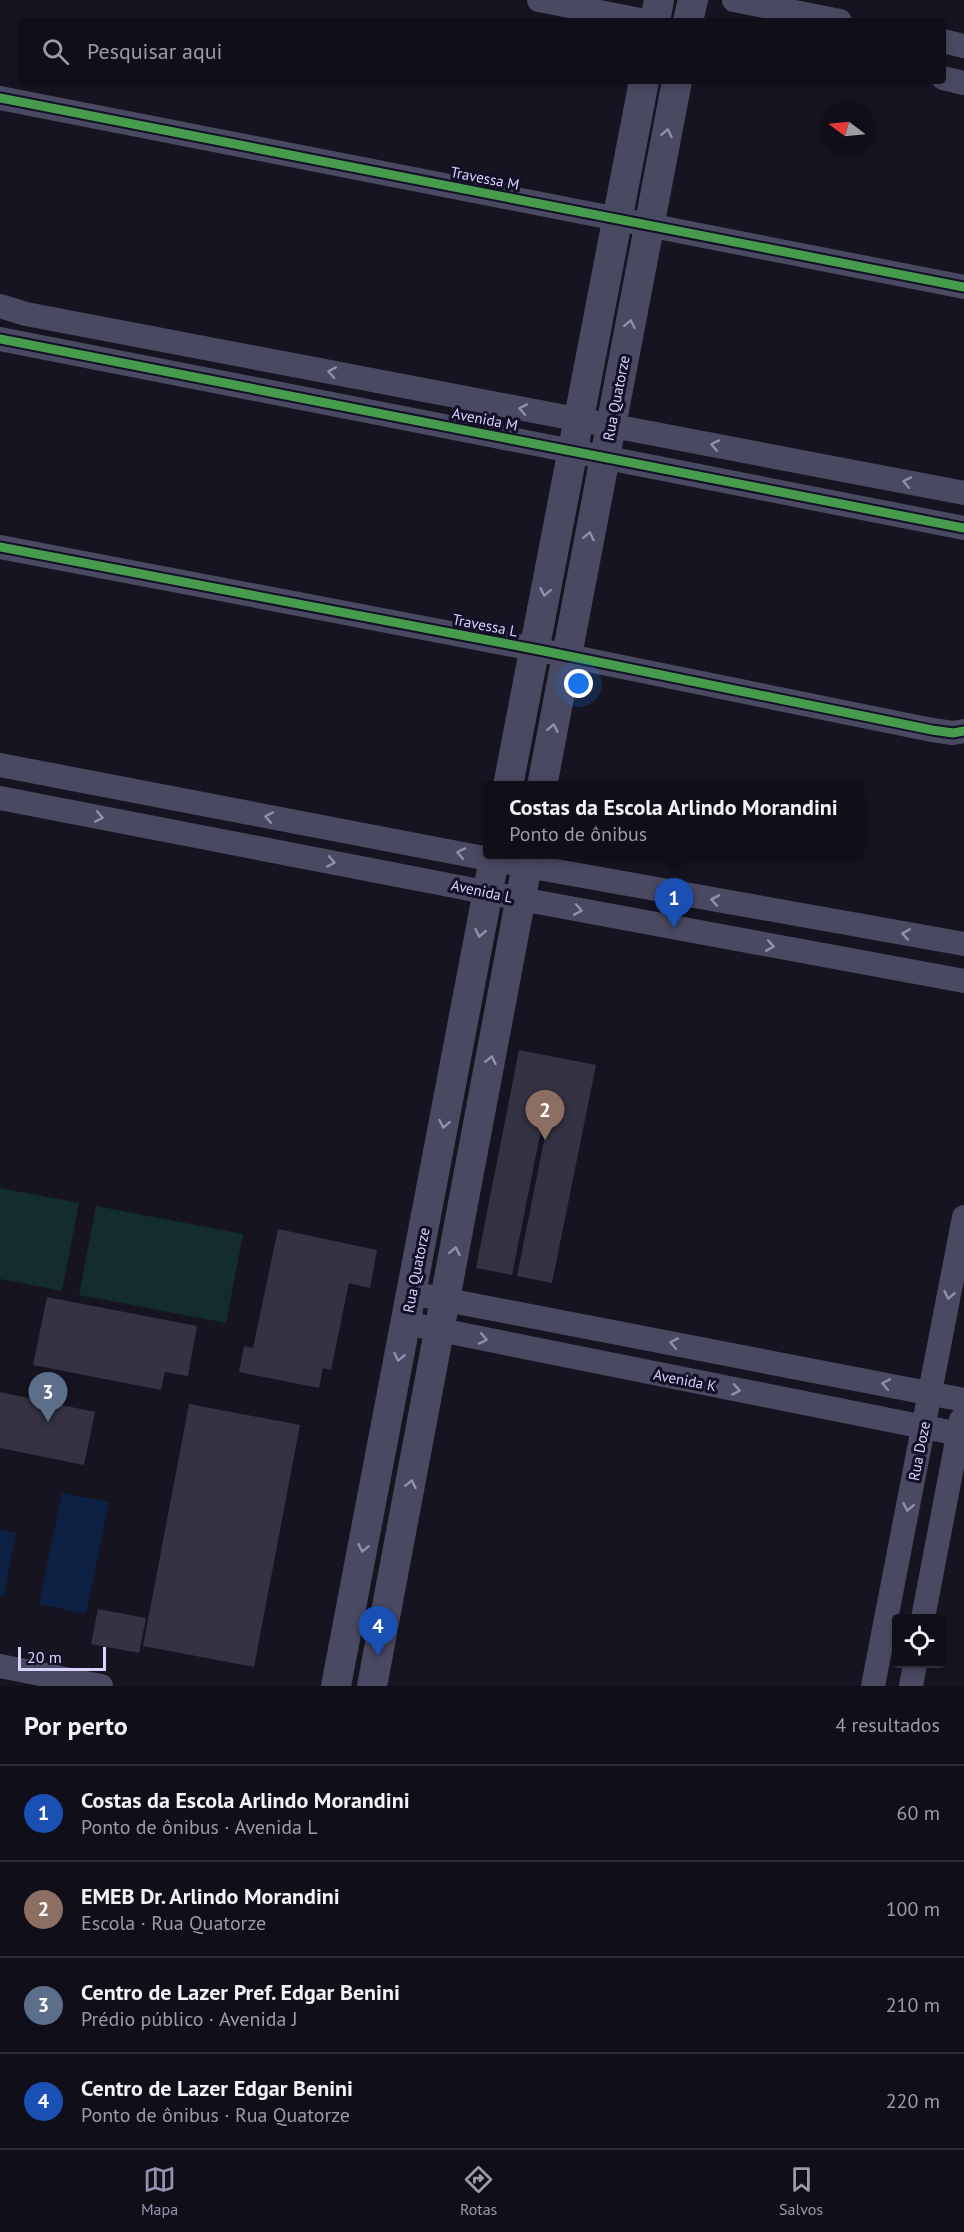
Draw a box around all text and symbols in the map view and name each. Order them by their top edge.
search box [18,18,946,84]
icon: search [39,35,72,68]
text: Pesquisar aqui [87,37,223,65]
north arrow [820,102,874,156]
one-way arrow [660,128,673,138]
street label: Travessa M [449,162,521,194]
one-way arrow [623,320,636,330]
street label: Rua Quatorze [598,354,634,442]
one-way arrow [327,366,337,379]
street label: Avenida M [451,403,519,435]
one-way arrow [519,403,529,416]
one-way arrow [710,439,720,452]
one-way arrow [902,476,912,489]
one-way arrow [582,532,595,542]
one-way arrow [539,587,552,597]
street label: Travessa L [451,609,519,641]
your location [564,669,593,698]
one-way arrow [546,723,558,733]
popup [483,781,864,859]
text: Costas da Escola Arlindo Morandini [509,793,838,821]
one-way arrow [93,810,103,823]
one-way arrow [264,811,274,824]
text: Ponto de ônibus [509,821,647,847]
one-way arrow [456,847,466,860]
one-way arrow [326,855,336,868]
street label: Avenida L [449,875,515,907]
pin: 1 [654,878,694,928]
one-way arrow [710,894,719,906]
one-way arrow [573,903,583,916]
one-way arrow [474,927,487,937]
one-way arrow [902,928,912,941]
one-way arrow [765,939,775,951]
one-way arrow [484,1055,496,1064]
pin: 2 [526,1090,564,1140]
one-way arrow [438,1119,451,1129]
street label: Rua Quatorze [398,1226,434,1314]
one-way arrow [448,1247,461,1257]
one-way arrow [943,1289,956,1299]
one-way arrow [478,1332,488,1345]
one-way arrow [669,1337,679,1350]
one-way arrow [393,1352,406,1362]
street label: Avenida K [652,1365,718,1395]
pin: 3 [28,1372,68,1422]
one-way arrow [881,1378,891,1391]
one-way arrow [731,1383,741,1396]
street label: Rua Doze [904,1420,934,1482]
one-way arrow [404,1479,416,1489]
one-way arrow [902,1501,915,1511]
one-way arrow [357,1543,370,1553]
pin: 4 [358,1606,398,1656]
map controls [892,1614,946,1668]
button: locate [892,1614,946,1668]
scale bar [18,1644,106,1672]
text: 20 m [27,1647,62,1667]
text: Por perto [24,1709,128,1742]
text: 4 resultados [835,1712,940,1738]
text: Costas da Escola Arlindo Morandini [81,1786,410,1814]
text: 1 [38,1800,49,1826]
text: 60 m [897,1800,940,1826]
text: Ponto de ônibus · Avenida L [81,1814,318,1840]
text: EMEB Dr. Arlindo Morandini [81,1882,340,1910]
text: 2 [38,1896,49,1922]
text: 100 m [886,1896,940,1922]
text: Escola · Rua Quatorze [81,1910,266,1936]
text: Centro de Lazer Pref. Edgar Benini [81,1978,400,2006]
text: 3 [38,1992,49,2018]
text: 210 m [886,1992,940,2018]
text: Prédio público · Avenida J [81,2006,298,2032]
text: Centro de Lazer Edgar Benini [81,2074,353,2102]
text: 4 [38,2088,49,2114]
text: 220 m [886,2088,940,2114]
text: Ponto de ônibus · Rua Quatorze [81,2102,350,2128]
tab: Mapa [141,2163,178,2219]
tab: Rotas [460,2163,497,2219]
tab: Salvos [779,2163,823,2219]

